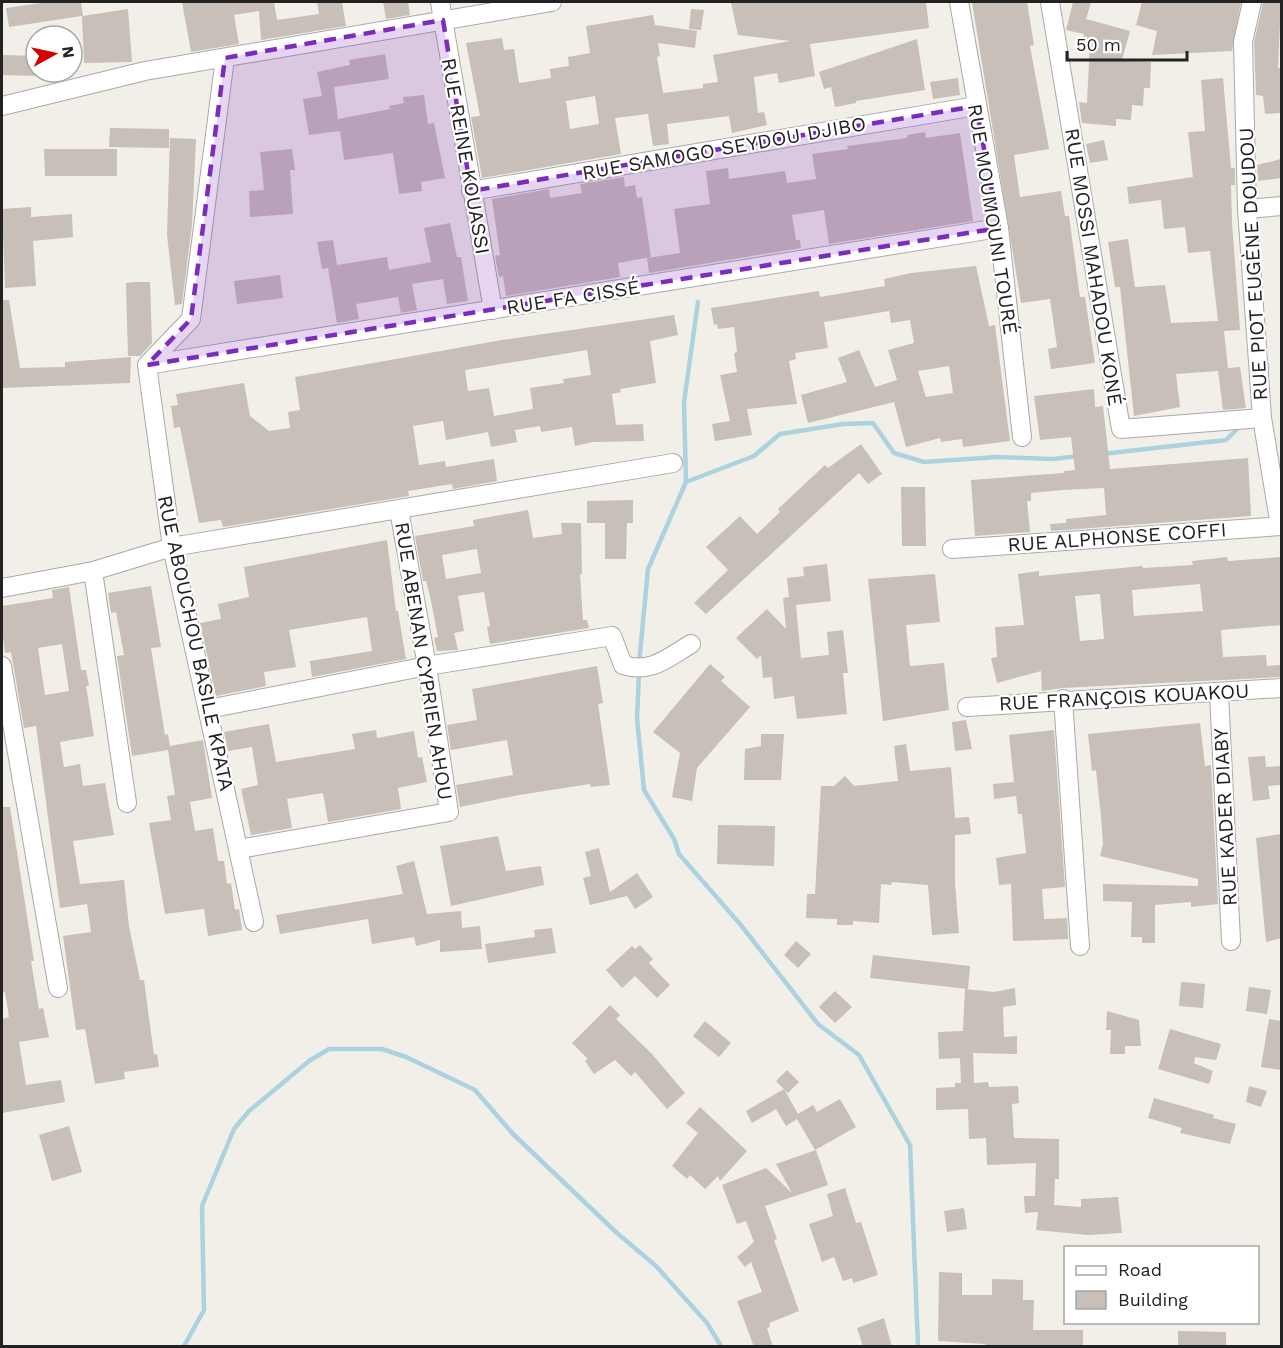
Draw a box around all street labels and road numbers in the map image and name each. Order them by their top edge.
street label: RUE REINE KOUASSI [437,56,495,256]
street label: RUE MOUMOUNI TOURÉ [963,102,1023,336]
street label: RUE SAMOGO SEYDOU DJIBO [580,111,868,185]
street label: RUE MOSSI MAHADOU KONÉ [1060,126,1128,408]
street label: RUE PIOT EUGÈNE DOUDOU [1234,127,1272,401]
street label: RUE FA CISSÉ [504,275,642,319]
street label: RUE ABOUCHOU BASILE KPATA [153,493,239,793]
street label: RUE ALPHONSE COFFI [1007,517,1227,557]
street label: RUE ABENAN CYPRIEN AHOU [390,520,458,802]
street label: RUE FRANÇOIS KOUAKOU [998,678,1250,716]
street label: RUE KADER DIABY [1208,727,1242,907]

